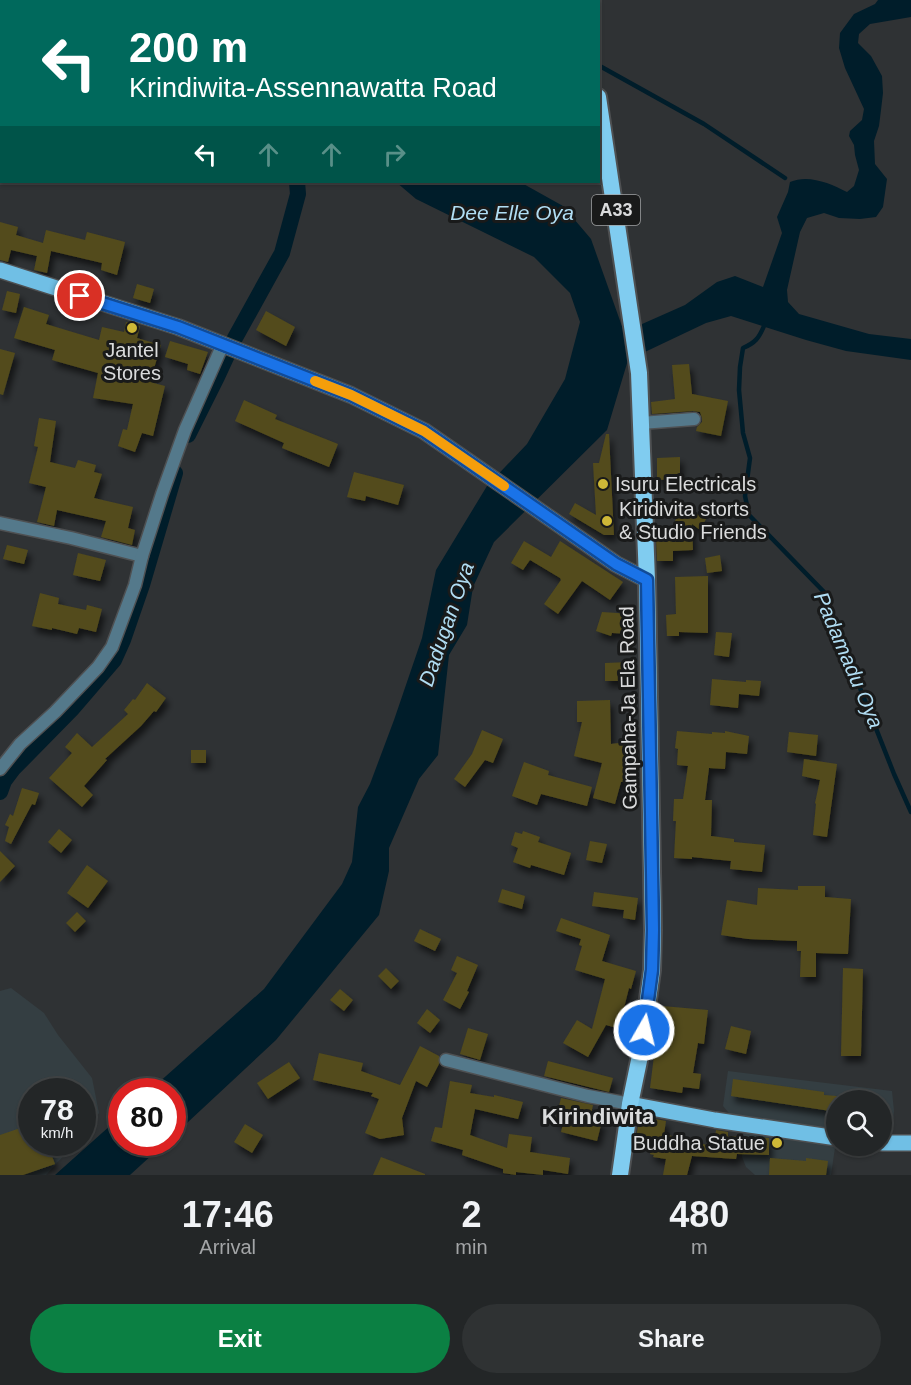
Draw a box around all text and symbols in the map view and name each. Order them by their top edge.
icon: left [30,24,108,102]
text: 200 m [129,24,248,71]
text: Krindiwita-Assennawatta Road [129,73,497,103]
icon: left [189,138,222,171]
icon: ahead [252,138,285,171]
icon: ahead [315,138,348,171]
icon: right [378,138,411,171]
road number: A33 [592,195,640,225]
water label: Dee Elle Oya [450,201,574,224]
pin [54,270,105,321]
icon: arrive [63,279,96,312]
marker: Jantel Stores [125,321,139,335]
place label: Jantel Stores [103,339,161,384]
place label: Isuru Electricals [615,473,756,495]
marker: Isuru Electricals [596,477,610,491]
place label: Kiridivita storts & Studio Friends [619,498,767,543]
marker: Kiridivita storts & Studio Friends [600,514,614,528]
water label: Dadugan Oya [414,559,478,689]
water label: Padamadu Oya [810,588,888,732]
street label: Gampaha-Ja Ela Road [615,606,641,810]
position arrow [612,998,676,1062]
speed limit sign: 80 [108,1078,186,1156]
map controls [826,1090,892,1156]
button: search [826,1090,892,1156]
text: 78 [40,1093,74,1126]
district label: Kirindiwita [542,1104,655,1129]
text: km/h [41,1124,73,1141]
place label: Buddha Statue [633,1132,765,1154]
marker: Buddha Statue [770,1136,784,1150]
text: 17:46 [182,1194,274,1235]
text: 2 [461,1194,481,1235]
text: 480 [669,1194,729,1235]
text: Arrival [199,1236,256,1258]
text: min [455,1236,488,1258]
text: m [691,1236,708,1258]
button: Exit [30,1304,450,1373]
button: Share [462,1304,881,1373]

